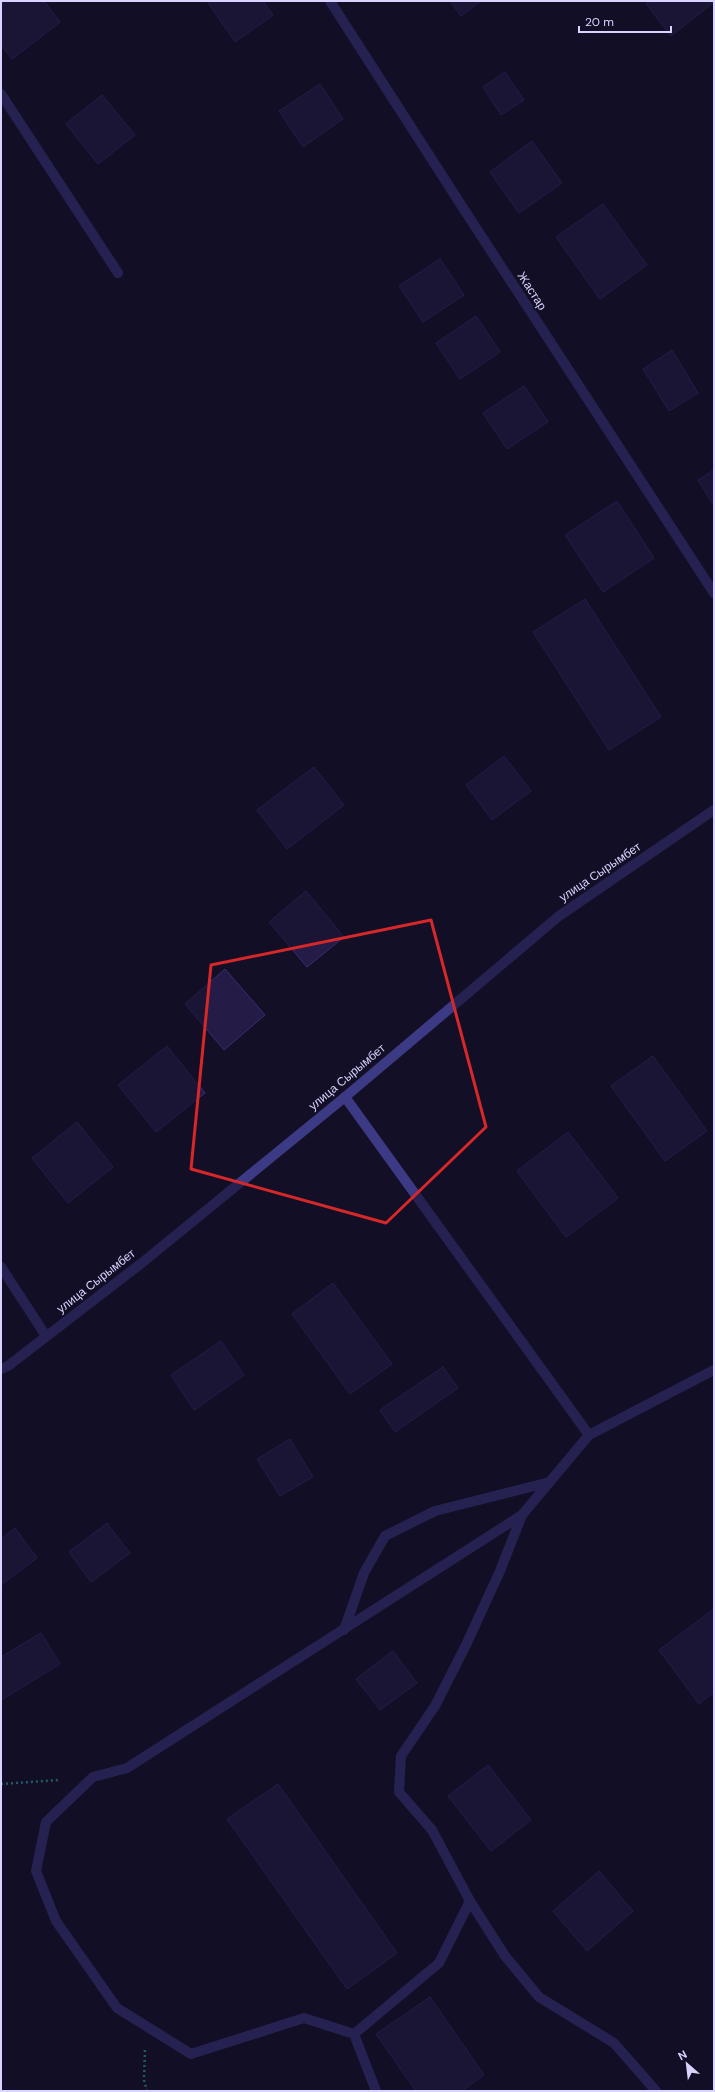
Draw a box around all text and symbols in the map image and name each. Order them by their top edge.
scale bar [579,8,671,34]
text: 20 m [585,14,614,30]
street label: Жастар [514,269,550,313]
street label: улица Сырымбет [556,838,644,905]
street label: улица Сырымбет [305,1040,389,1114]
street label: улица Сырымбет [53,1245,139,1317]
north arrow [667,2044,707,2084]
text: N [675,2047,689,2063]

